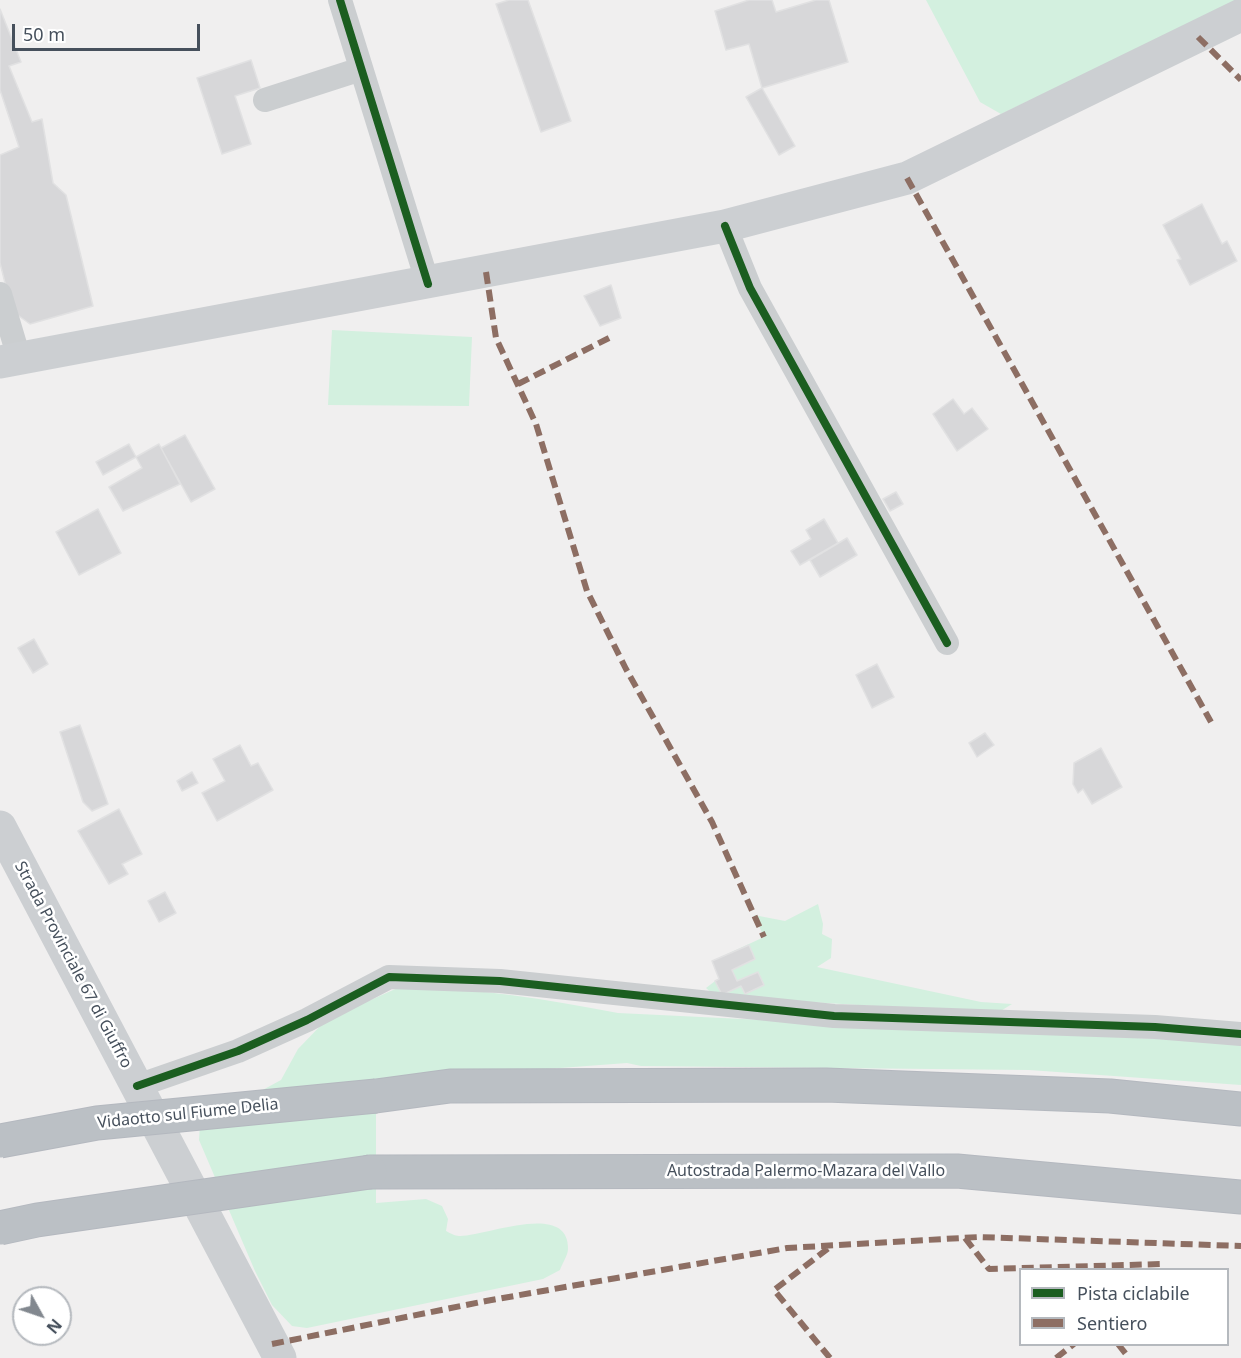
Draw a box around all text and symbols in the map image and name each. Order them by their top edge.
scale bar [15,12,202,50]
text: 50 m [23,22,65,46]
street label: Strada Provinciale 67 di Giuffro [10,858,136,1072]
street label: Vidaotto sul Fiume Delia [97,1095,279,1133]
street label: Autostrada Palermo-Mazara del Vallo [667,1161,945,1181]
legend [1019,1268,1229,1346]
text: Pista ciclabile [1077,1281,1190,1305]
north arrow [12,1286,72,1346]
text: Sentiero [1077,1311,1147,1335]
text: N [42,1314,67,1338]

